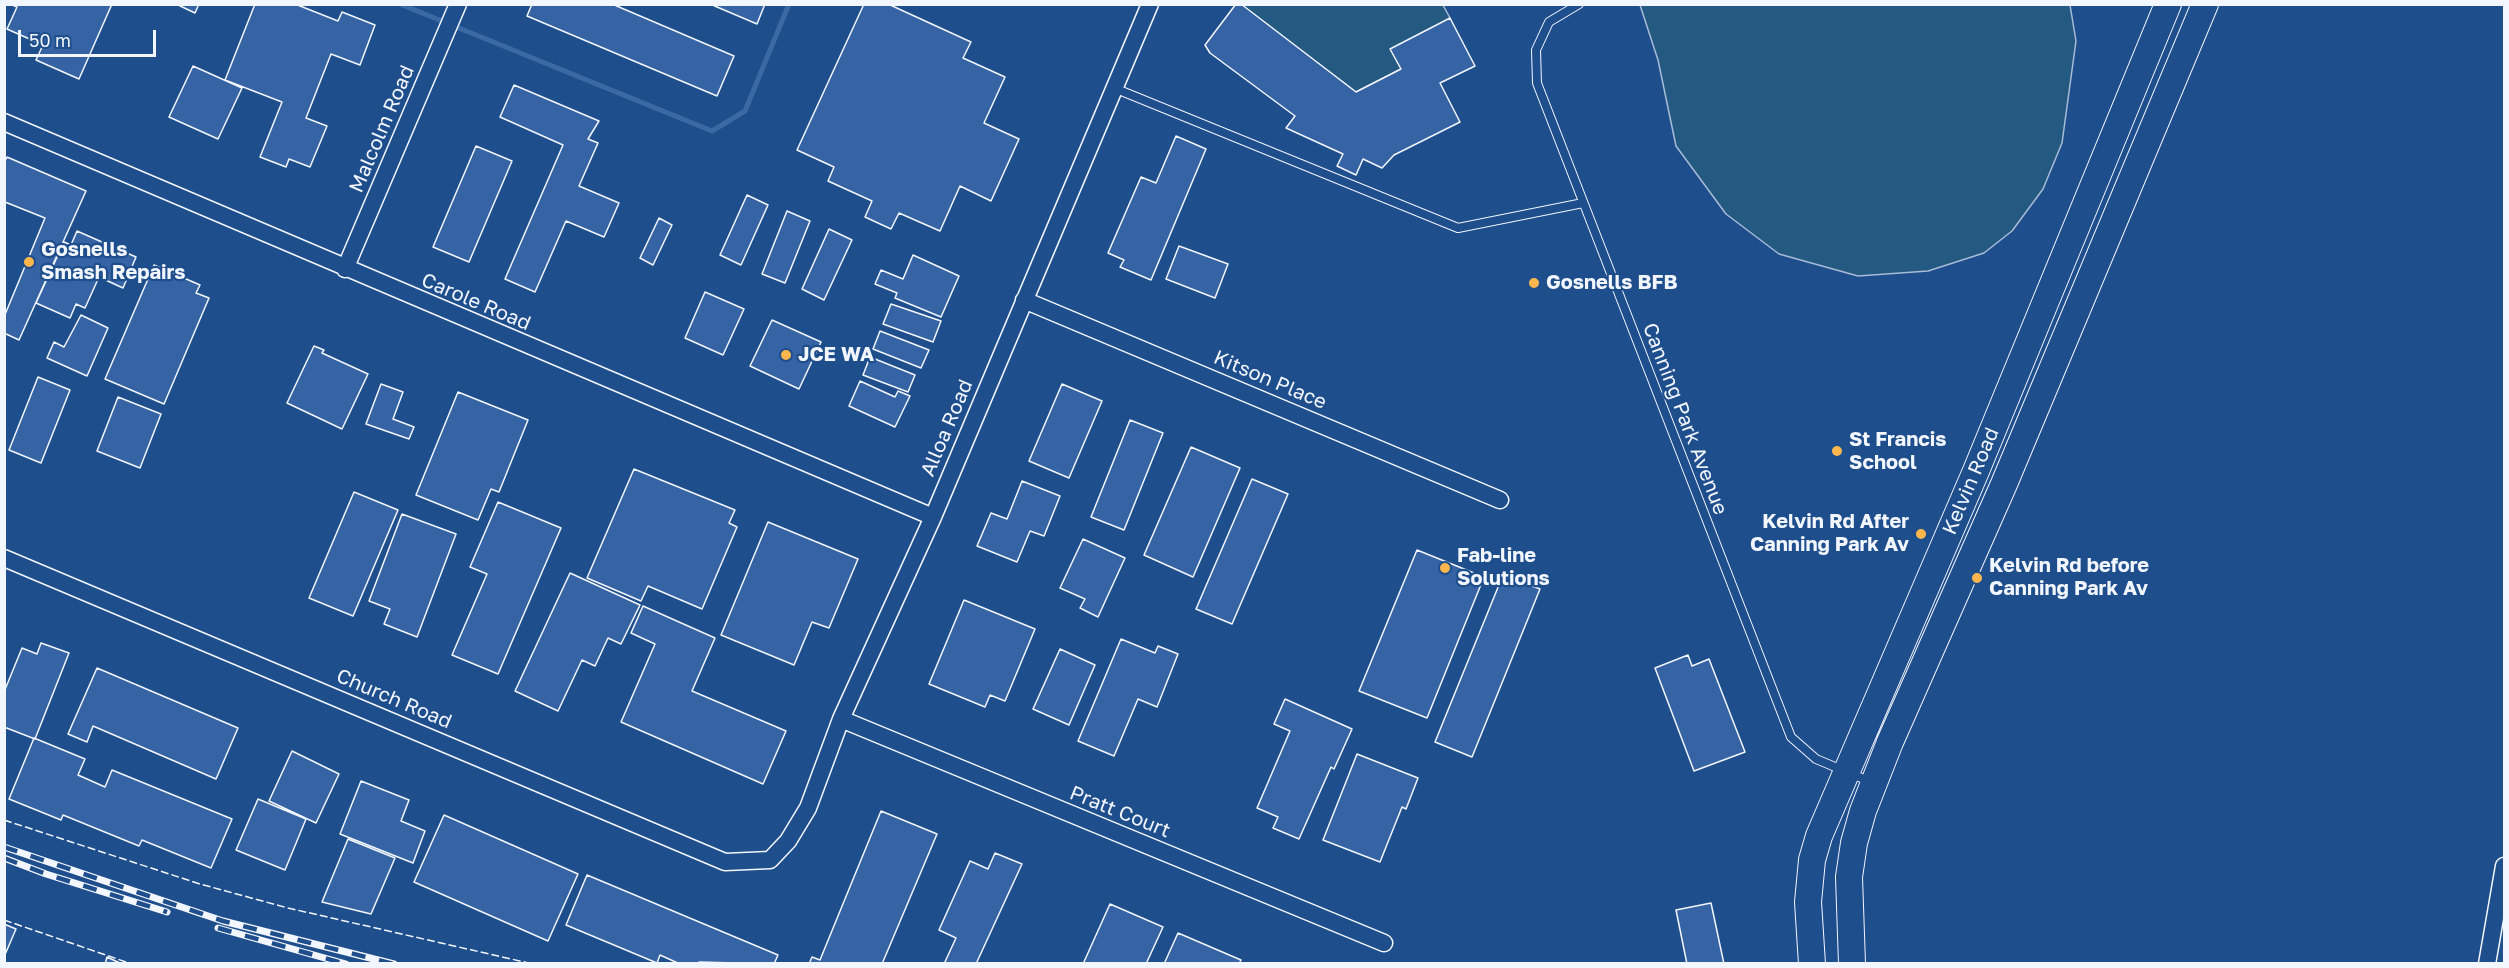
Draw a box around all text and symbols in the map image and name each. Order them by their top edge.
scale bar [21,18,159,56]
text: 50 m [29,29,71,51]
street label: Malcolm Road [344,62,420,196]
place label: Gosnells Smash Repairs [41,238,186,285]
marker: Gosnells Smash Repairs [22,255,36,269]
street label: Carole Road [418,268,534,336]
place label: Gosnells BFB [1546,271,1677,295]
marker: Gosnells BFB [1527,276,1541,290]
street label: Canning Park Avenue [1637,320,1733,518]
place label: JCE WA [798,343,874,367]
street label: Kitson Place [1210,345,1330,415]
marker: JCE WA [779,348,793,362]
street label: Alloa Road [916,376,978,480]
street label: Kelvin Road [1938,424,2004,538]
place label: St Francis School [1849,428,1946,475]
marker: St Francis School [1830,444,1844,458]
place label: Kelvin Rd After Canning Park Av [1750,510,1909,557]
marker: Kelvin Rd After Canning Park Av [1914,527,1928,541]
place label: Fab-line Solutions [1457,544,1550,591]
place label: Kelvin Rd before Canning Park Av [1989,554,2149,601]
marker: Fab-line Solutions [1438,561,1452,575]
marker: Kelvin Rd before Canning Park Av [1970,571,1984,585]
street label: Church Road [333,664,455,734]
street label: Pratt Court [1066,781,1174,843]

